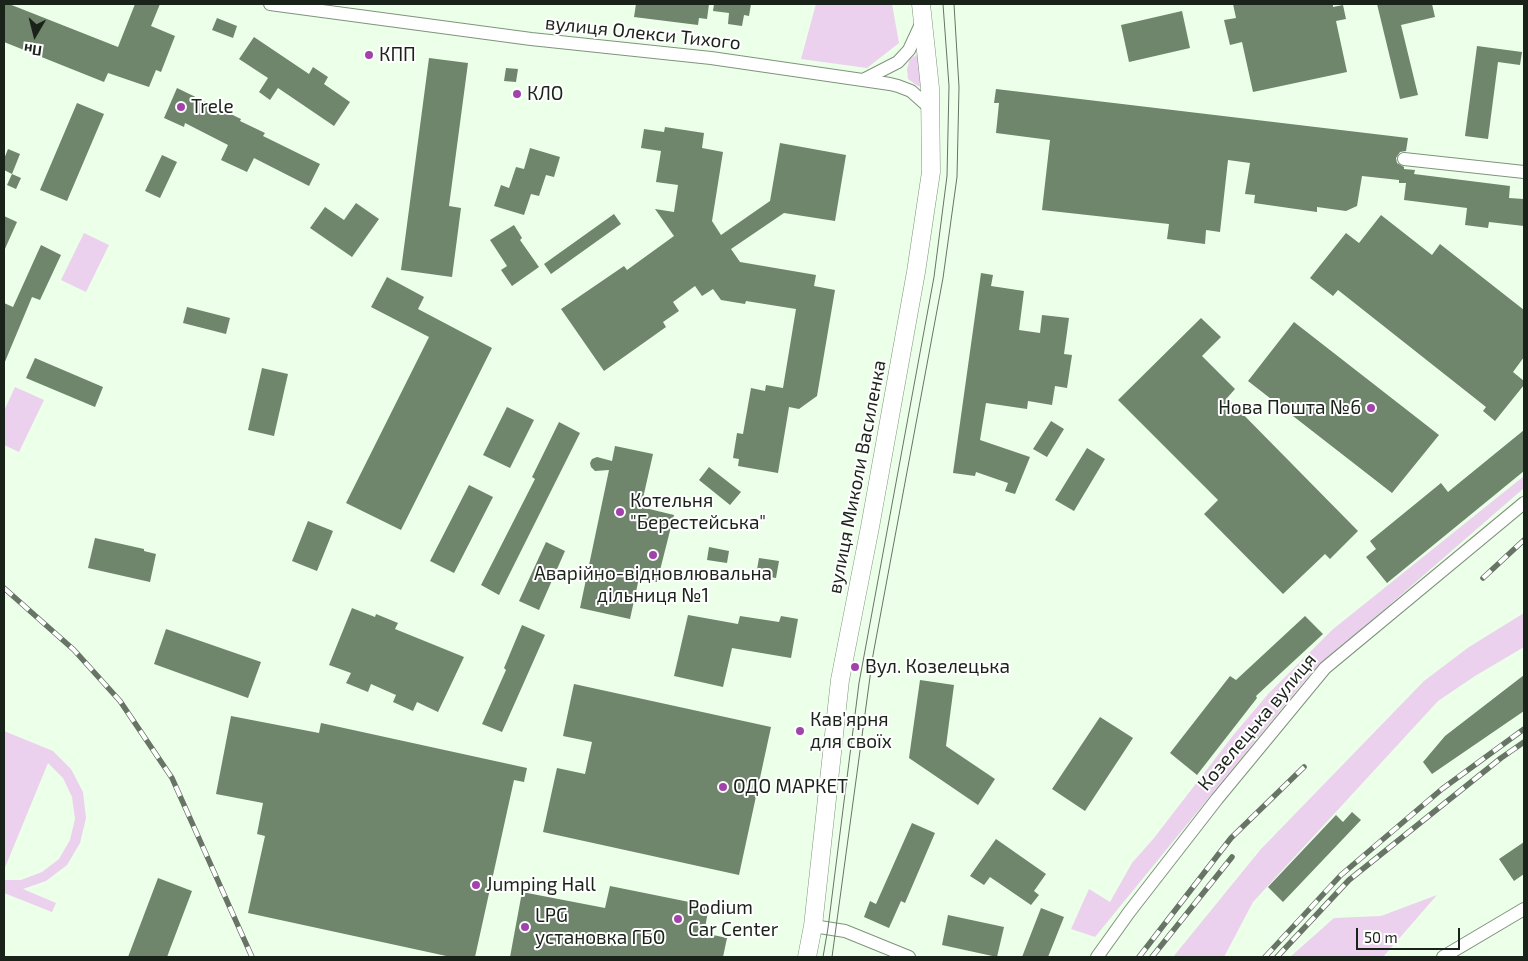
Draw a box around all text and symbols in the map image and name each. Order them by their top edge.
north arrow [10,10,60,60]
street label: вулиця Олекси Тихого [544,11,742,55]
text: Пн [23,41,43,60]
place label: КПП [379,44,416,66]
marker: КПП [363,49,375,61]
place label: КЛО [527,83,563,105]
marker: КЛО [511,88,523,100]
place label: Trele [191,96,234,118]
marker: Trele [175,101,187,113]
street label: вулиця Миколи Василенка [823,358,891,596]
place label: Нова Пошта №6 [1218,397,1361,419]
marker: Нова Пошта №6 [1365,402,1377,414]
place label: Котельня "Берестейська" [630,490,766,534]
marker: Котельня "Берестейська" [614,506,626,518]
marker: Аварійно-відновлювальна дільниця №1 [647,549,659,561]
place label: Аварійно-відновлювальна дільниця №1 [534,563,772,607]
street label: Козелецька вулиця [1193,649,1321,795]
place label: Вул. Козелецька [865,656,1010,678]
marker: Вул. Козелецька [849,661,861,673]
place label: Кав'ярня для своїх [810,709,892,753]
marker: Кав'ярня для своїх [794,725,806,737]
place label: ОДО МАРКЕТ [733,776,848,798]
marker: ОДО МАРКЕТ [717,781,729,793]
place label: Jumping Hall [486,874,596,896]
marker: Jumping Hall [470,879,482,891]
place label: Podium Car Center [688,897,778,941]
place label: LPG установка ГБО [535,905,665,949]
marker: Podium Car Center [672,913,684,925]
scale bar [1358,918,1462,950]
marker: LPG установка ГБО [519,921,531,933]
text: 50 m [1364,928,1398,946]

